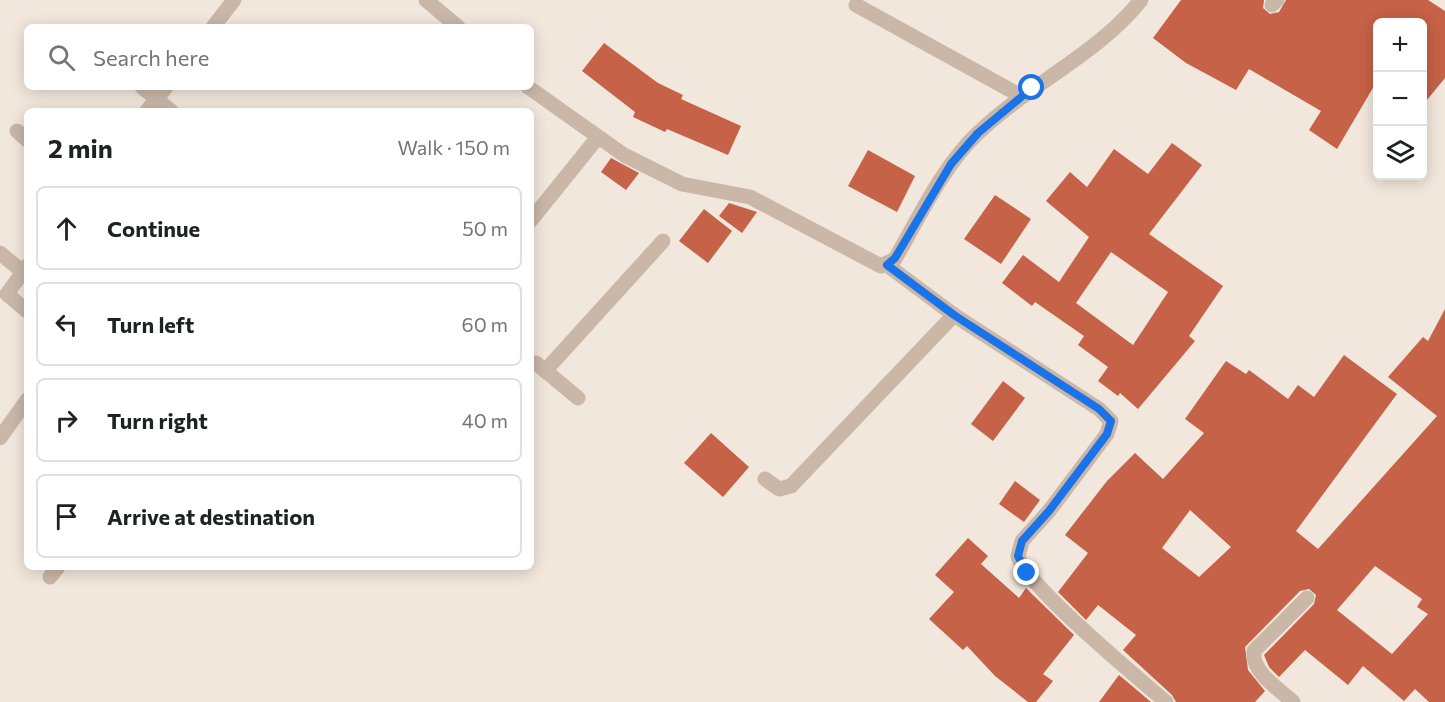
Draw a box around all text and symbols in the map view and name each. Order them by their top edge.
map controls [1373,18,1427,180]
button: + [1373,18,1427,72]
search box [24,24,534,90]
icon: search [45,41,78,74]
text: Search here [93,44,209,71]
button: − [1373,72,1427,126]
route start [1018,74,1044,100]
button: layers [1373,126,1427,180]
text: 2 min [48,132,113,163]
text: Walk · 150 m [398,135,510,159]
icon: ahead [50,212,83,245]
text: Continue [107,215,200,242]
text: 50 m [462,216,508,240]
icon: left [50,308,83,341]
text: Turn left [107,311,194,338]
text: 60 m [462,312,508,336]
icon: right [50,404,83,437]
text: Turn right [107,407,208,434]
text: 40 m [462,408,508,432]
icon: arrive [50,500,83,533]
text: Arrive at destination [107,503,315,530]
route end [1013,559,1039,585]

